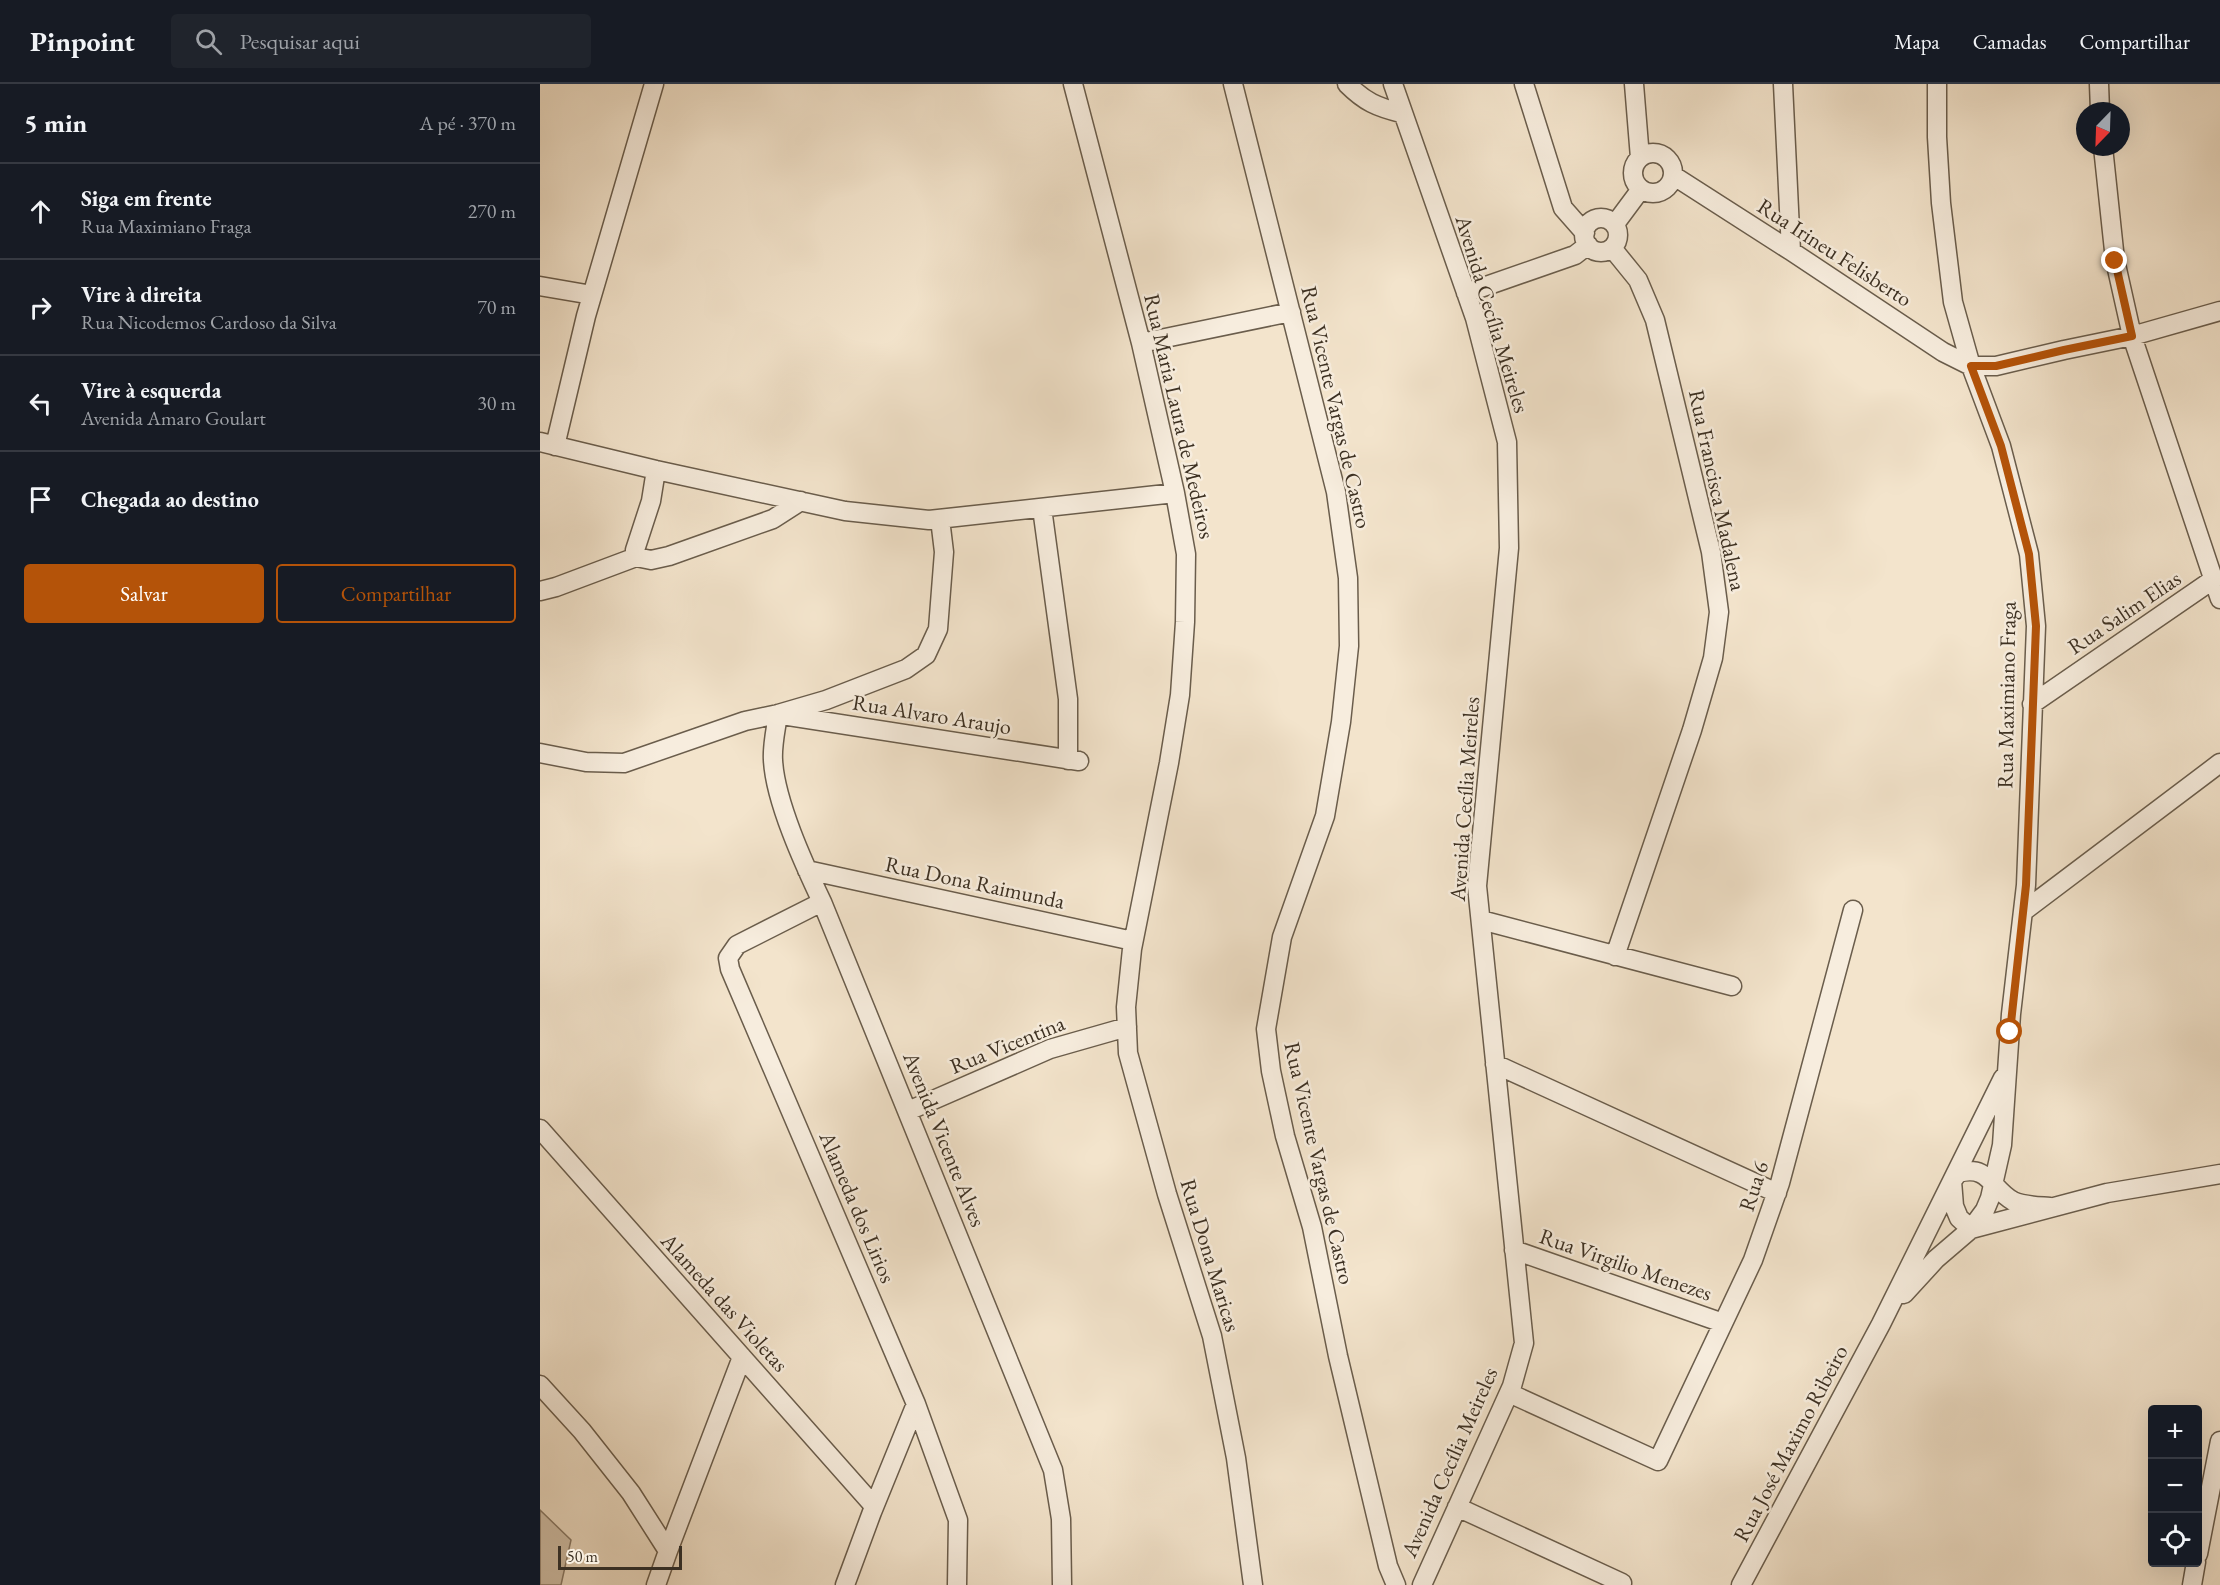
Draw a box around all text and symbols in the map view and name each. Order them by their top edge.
search box [171,14,591,68]
text: Pinpoint [30,23,135,59]
icon: search [192,25,225,58]
text: Pesquisar aqui [240,27,360,56]
text: Mapa [1894,28,1940,55]
text: Camadas [1973,28,2046,55]
text: Compartilhar [2079,28,2190,55]
north arrow [2076,102,2130,156]
text: 5 min [24,106,87,140]
text: A pé · 370 m [420,110,516,136]
text: Siga em frente [81,184,212,213]
street label: Rua Irineu Felisberto [1752,192,1918,313]
icon: ahead [24,195,57,228]
text: 270 m [468,198,516,224]
street label: Avenida Cecília Meireles [1448,211,1536,416]
text: Rua Maximiano Fraga [81,213,251,239]
route end [2101,247,2127,273]
text: Vire à direita [81,280,202,309]
street label: Rua Vicente Vargas de Castro [1294,283,1379,531]
icon: right [24,291,57,324]
street label: Rua Maria Laura de Medeiros [1137,291,1222,541]
text: 70 m [477,294,516,320]
text: Rua Nicodemos Cardoso da Silva [81,309,337,335]
text: Vire à esquerda [81,376,221,405]
icon: left [24,387,57,420]
street label: Rua Francisca Madalena [1682,387,1753,594]
text: 30 m [477,390,516,416]
text: Avenida Amaro Goulart [81,405,266,431]
icon: arrive [24,483,57,516]
text: Chegada ao destino [81,485,259,514]
button: Salvar [24,564,264,623]
button: Compartilhar [276,564,516,623]
street label: Rua Salim Elias [2062,564,2187,661]
street label: Rua Maximiano Fraga [1990,601,2023,789]
street label: Rua Alvaro Araujo [850,688,1014,741]
street label: Avenida Cecília Meireles [1443,696,1486,903]
street label: Rua Dona Raimunda [882,849,1068,916]
street label: Rua Vicentina [945,1008,1069,1081]
route start [1996,1018,2022,1044]
street label: Rua Vicente Vargas de Castro [1277,1039,1362,1287]
street label: Avenida Vicente Alves [896,1046,993,1231]
street label: Alameda dos Lirios [812,1126,902,1287]
street label: Rua 6 [1732,1157,1775,1215]
street label: Rua Dona Maricas [1174,1175,1248,1335]
street label: Rua Virgilio Menezes [1536,1221,1716,1308]
street label: Alameda das Violetas [654,1226,795,1378]
street label: Rua José Maximo Ribeiro [1726,1340,1855,1547]
street label: Avenida Cecília Meireles [1394,1363,1504,1563]
map controls [2148,1405,2202,1567]
button: + [2148,1405,2202,1459]
button: − [2148,1459,2202,1513]
button: locate [2148,1513,2202,1567]
scale bar [558,1543,682,1570]
text: 50 m [567,1546,598,1567]

